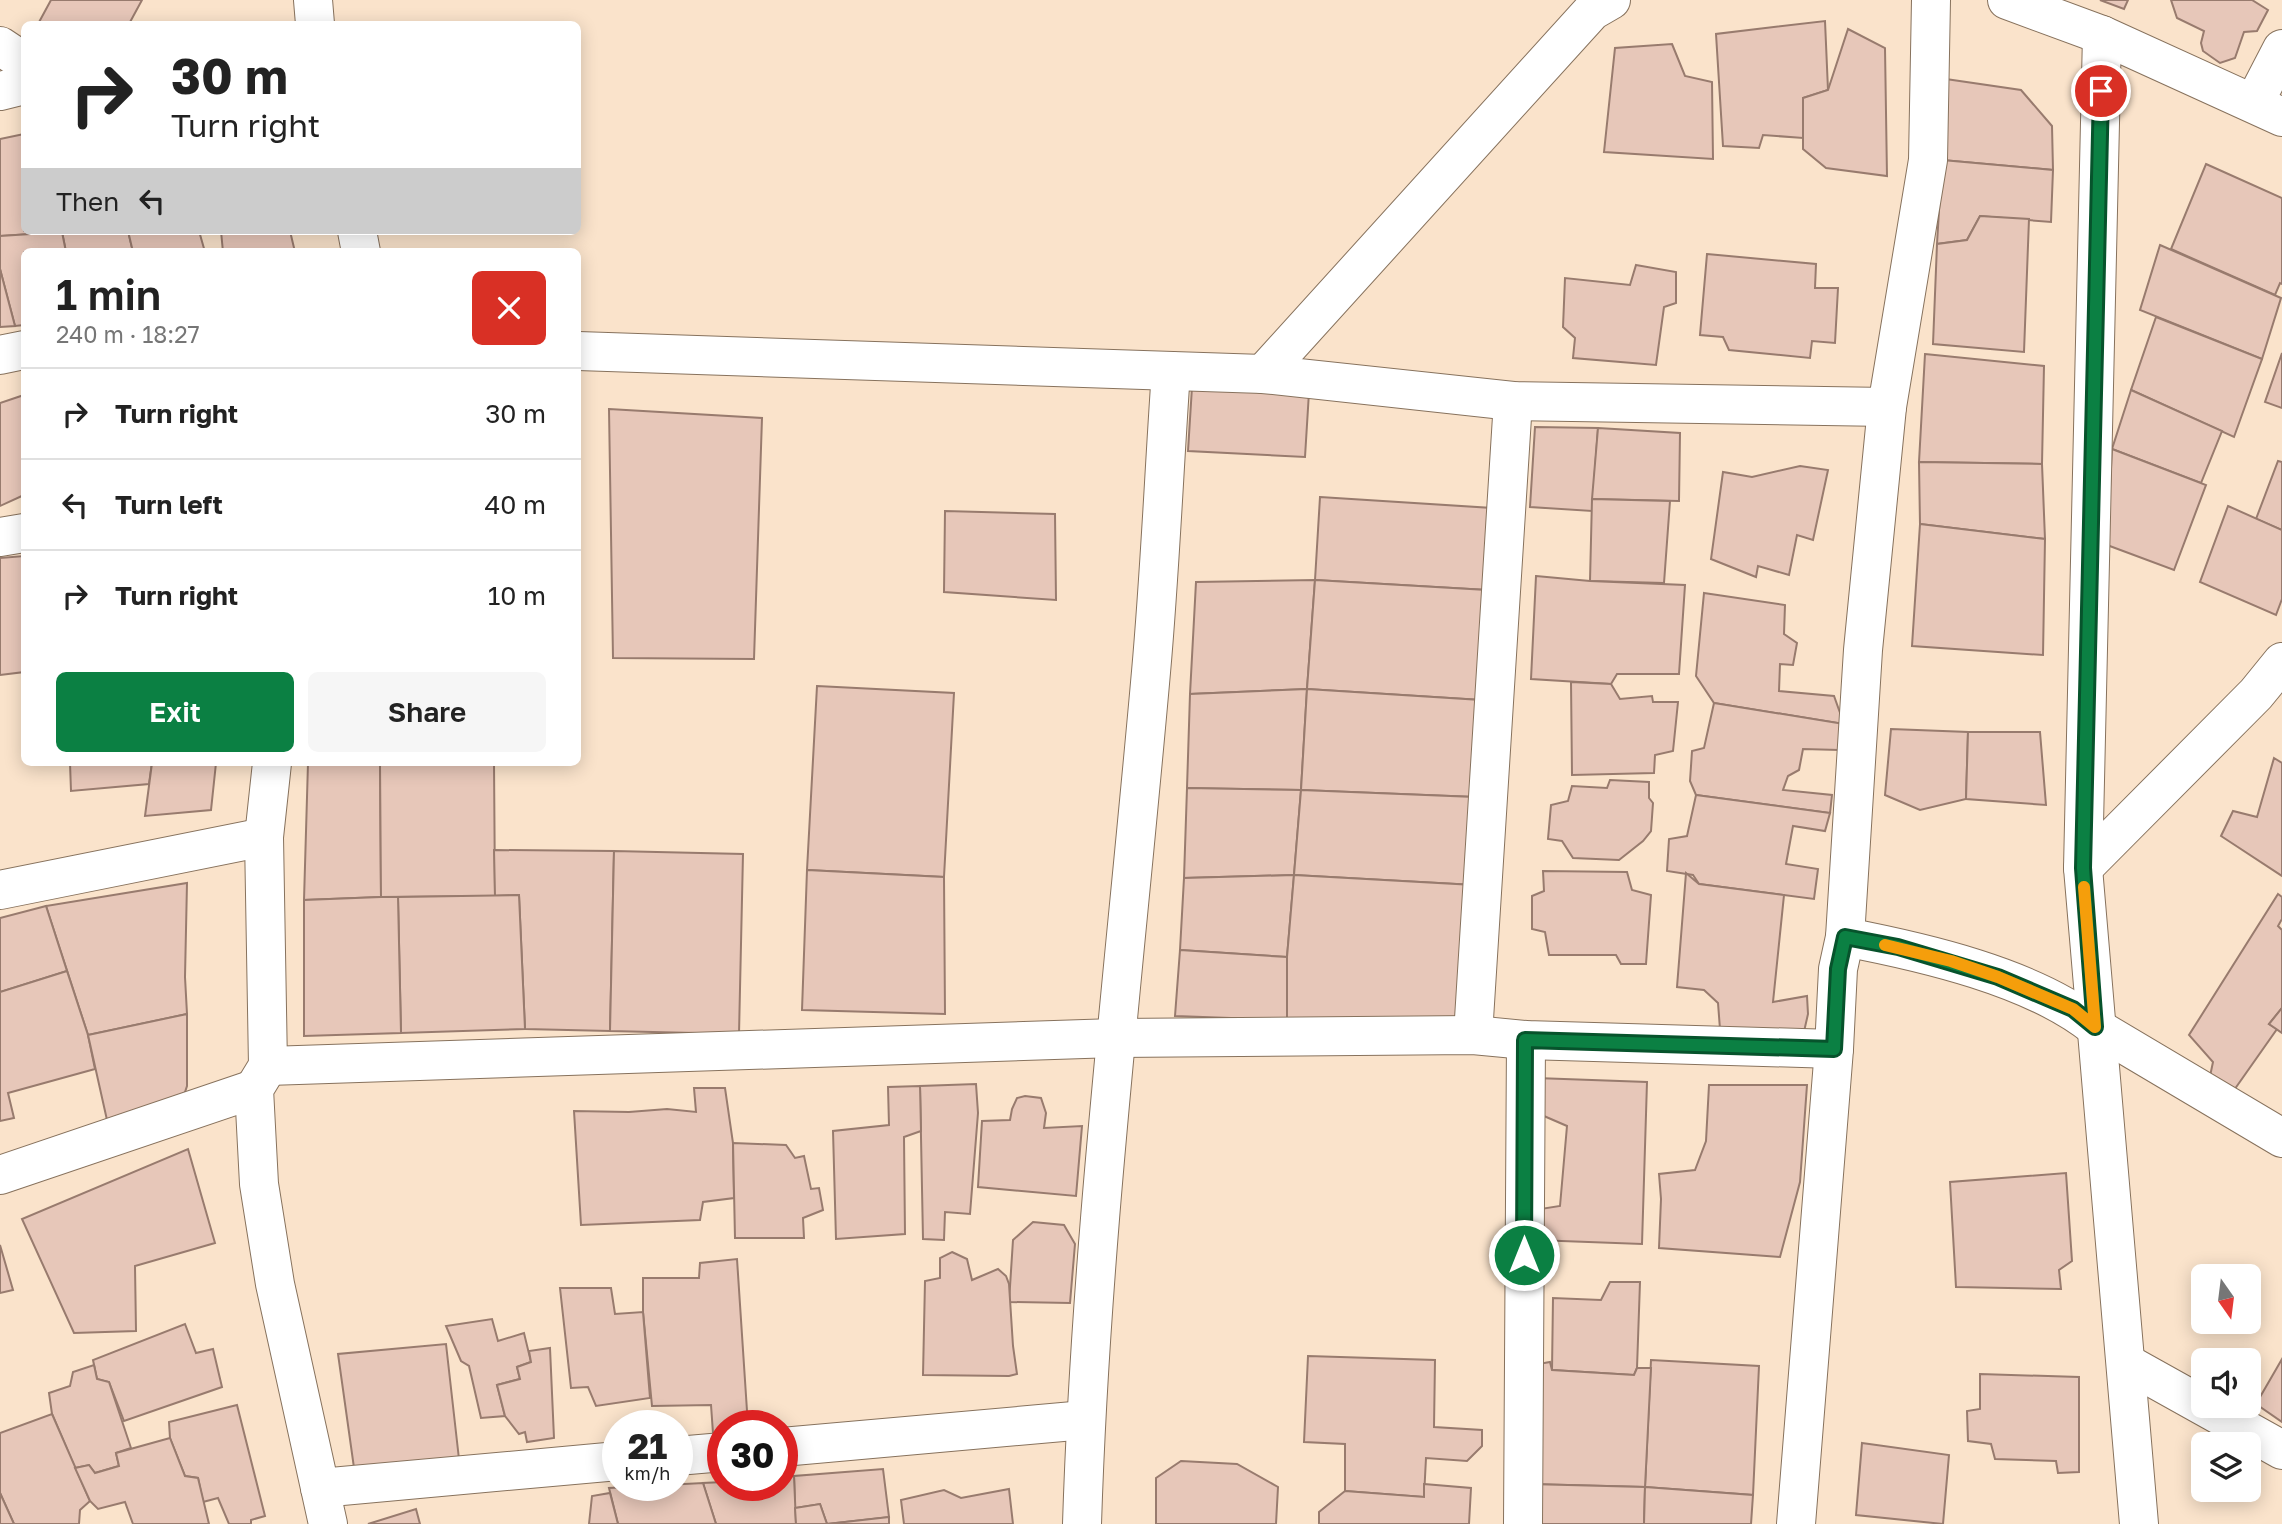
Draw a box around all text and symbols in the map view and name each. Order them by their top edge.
text: 30 m [171,46,288,105]
icon: right [56,49,147,140]
pin [2071,61,2131,121]
icon: arrive [2082,72,2120,110]
text: Turn right [171,106,320,144]
icon: left [133,182,171,220]
text: Then [56,186,119,217]
text: 1 min [56,269,161,319]
button: close [472,271,546,345]
text: 240 m · 18:27 [56,320,200,348]
icon: right [56,395,94,433]
text: Turn right [115,398,238,429]
text: 30 m [485,398,546,429]
icon: left [56,486,94,524]
text: Turn left [115,489,223,520]
text: 40 m [485,489,546,520]
icon: right [56,577,94,615]
text: Turn right [115,580,238,611]
text: 10 m [488,580,546,611]
button: Exit [56,672,294,752]
button: Share [308,672,546,752]
position arrow [1487,1218,1561,1292]
north arrow [2191,1264,2261,1334]
map controls [2191,1264,2261,1502]
button: sound [2191,1348,2261,1418]
speed limit sign: 30 [707,1410,798,1501]
text: 21 [628,1425,667,1467]
button: layers [2191,1432,2261,1502]
text: km/h [625,1462,670,1484]

